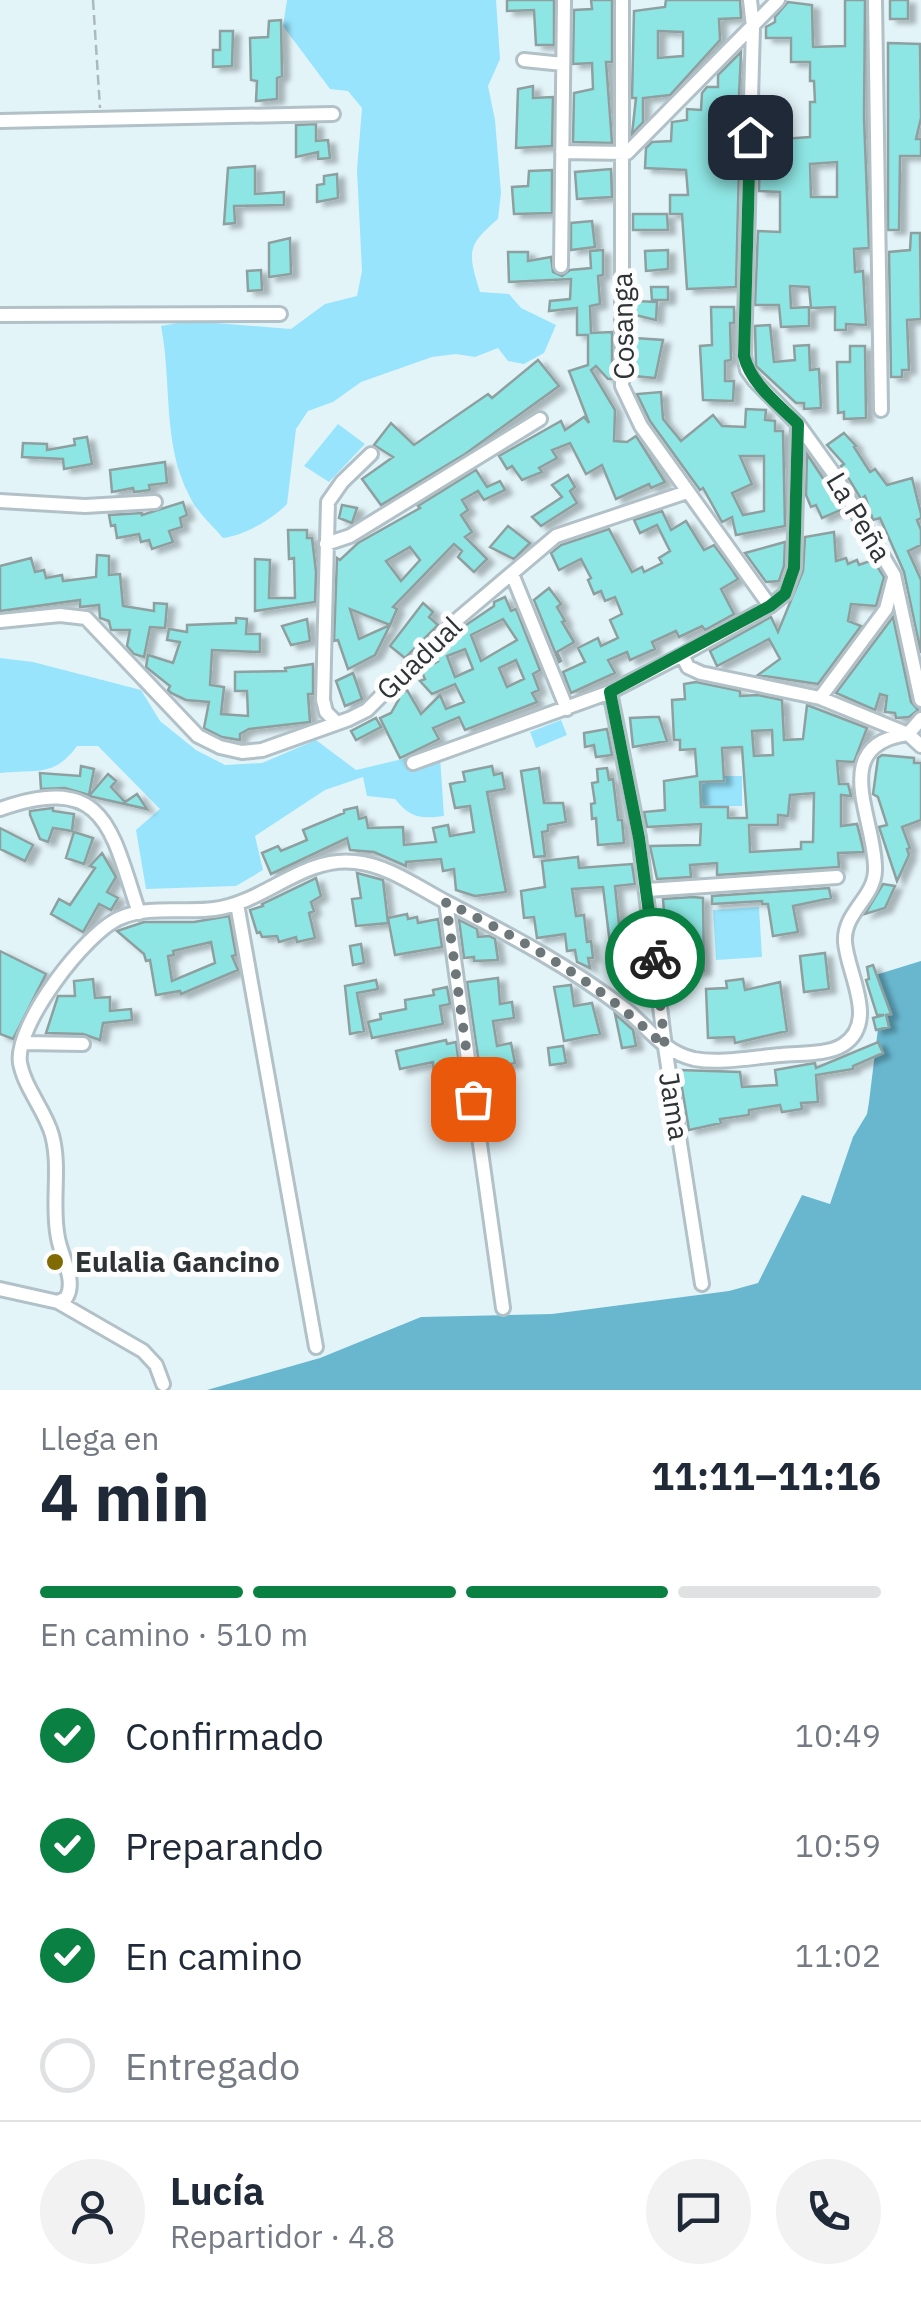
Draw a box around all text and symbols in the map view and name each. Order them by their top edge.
pin [708,95,793,180]
icon: home [723,110,778,165]
street label: Cosanga [603,272,642,380]
street label: La Peña [818,465,901,568]
street label: Guadual [368,608,469,707]
courier [605,908,705,1008]
icon: bike [628,931,683,986]
pin [431,1057,516,1142]
street label: Jama [651,1069,698,1143]
icon: bag [446,1072,501,1127]
place label: Eulalia Gancino [75,1243,280,1280]
marker: Eulalia Gancino [44,1251,66,1273]
text: Llega en [40,1417,160,1459]
text: 11:11–11:16 [651,1451,881,1500]
text: 4 min [40,1454,210,1539]
text: En camino · 510 m [40,1613,308,1655]
icon: check [40,1708,95,1763]
text: Confirmado [125,1711,324,1760]
text: 10:49 [795,1714,881,1756]
icon: check [40,1818,95,1873]
text: Preparando [125,1821,324,1870]
text: 10:59 [795,1824,881,1866]
icon: check [40,1928,95,1983]
text: En camino [125,1931,303,1980]
text: 11:02 [795,1934,881,1976]
text: Entregado [125,2041,300,2090]
button: person [40,2159,145,2264]
button: chat [646,2159,751,2264]
button: phone [776,2159,881,2264]
text: Lucía [170,2166,265,2215]
text: Repartidor · 4.8 [170,2215,395,2257]

